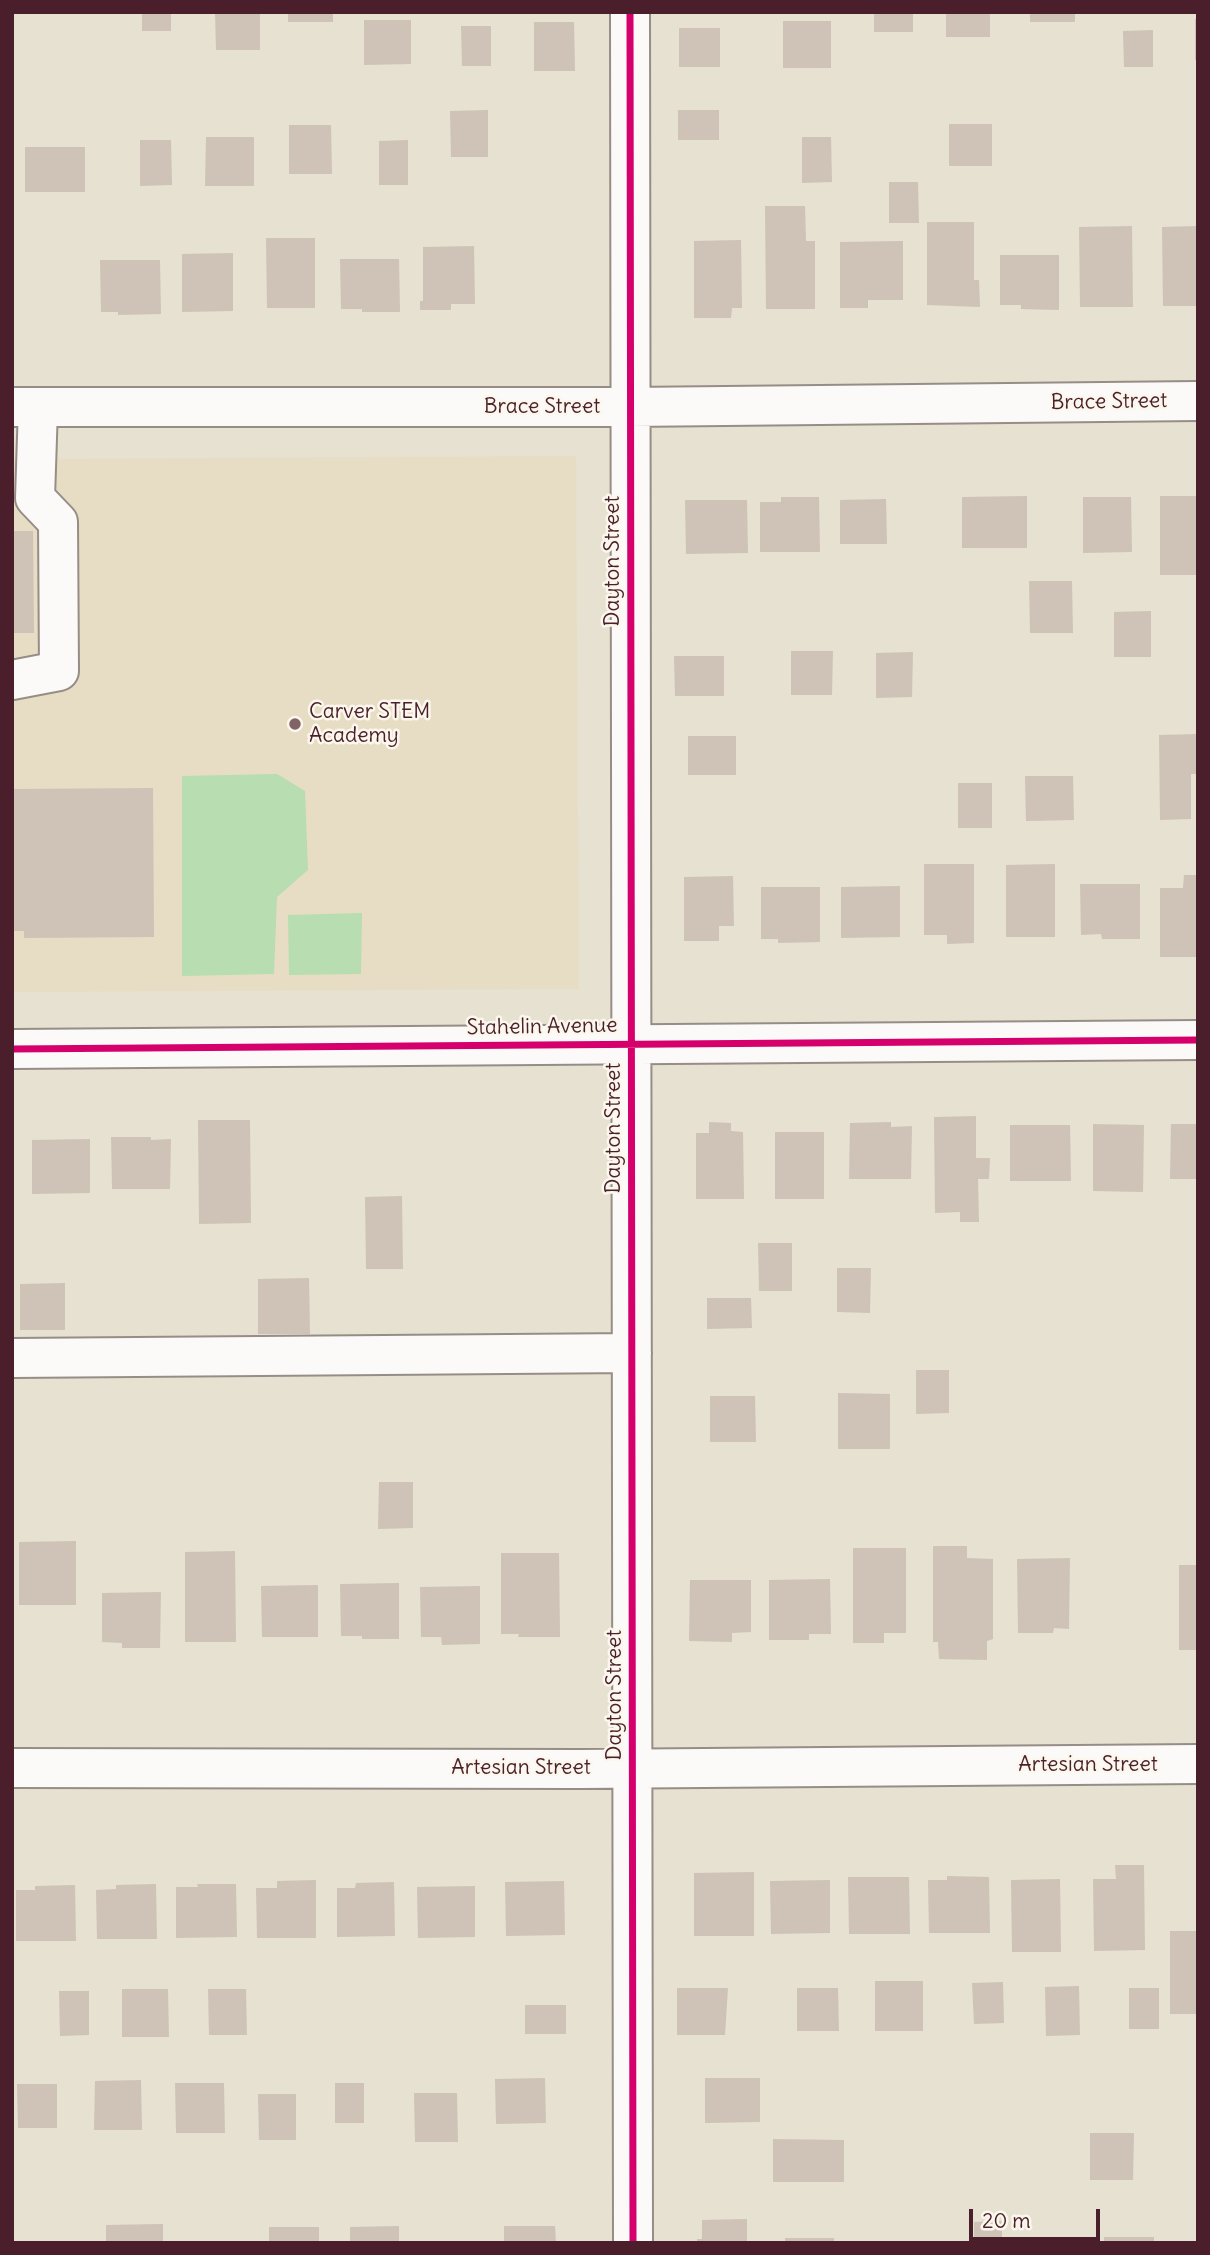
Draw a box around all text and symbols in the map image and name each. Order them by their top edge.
street label: Brace Street [1050,388,1168,416]
street label: Brace Street [484,394,600,420]
street label: Dayton Street [600,496,626,626]
place label: Carver STEM Academy [309,699,430,749]
marker: Carver STEM Academy [287,716,303,732]
street label: Stahelin Avenue [466,1013,618,1041]
street label: Dayton Street [601,1063,627,1193]
street label: Dayton Street [602,1630,628,1760]
street label: Artesian Street [1018,1752,1158,1778]
street label: Artesian Street [451,1755,591,1781]
scale bar [972,2196,1103,2240]
text: 20 m [982,2207,1031,2234]

